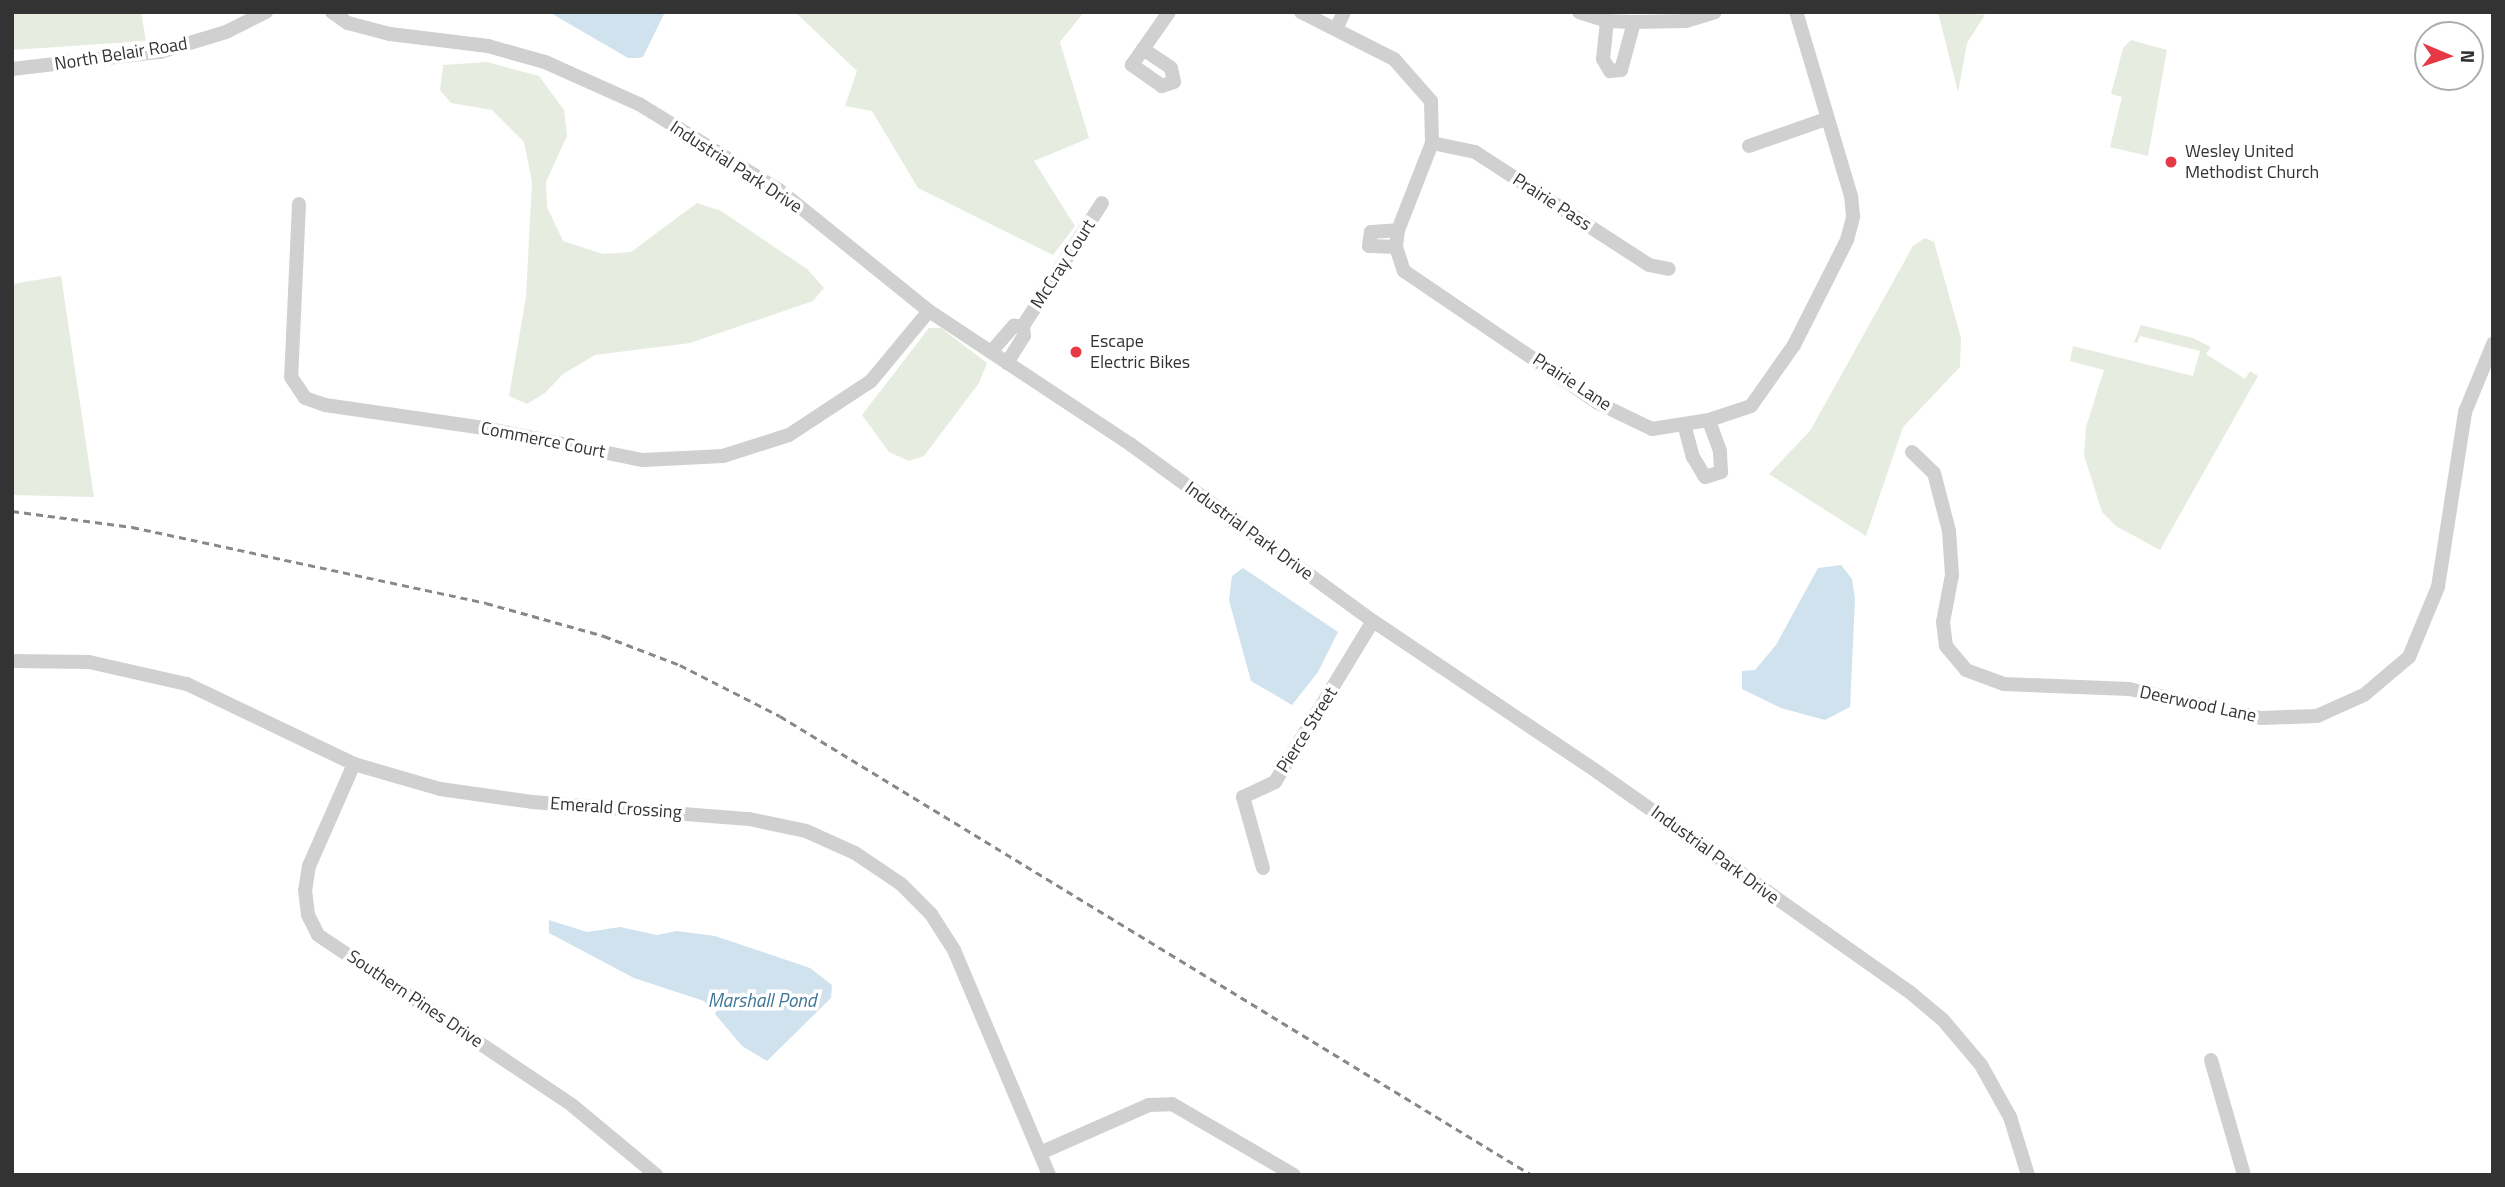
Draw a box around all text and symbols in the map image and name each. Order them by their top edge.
north arrow [2414,21,2484,91]
street label: North Belair Road [53,33,189,75]
text: N [2454,50,2483,64]
street label: Industrial Park Drive [666,116,806,218]
place label: Wesley United Methodist Church [2185,141,2319,184]
marker: Wesley United Methodist Church [2163,154,2179,170]
street label: Prairie Pass [1509,169,1595,235]
street label: McCray Court [1026,216,1100,312]
place label: Escape Electric Bikes [1090,331,1190,374]
marker: Escape Electric Bikes [1068,344,1084,360]
street label: Prairie Lane [1529,349,1615,415]
street label: Commerce Court [479,417,607,463]
street label: Industrial Park Drive [1181,477,1317,585]
street label: Deerwood Lane [2138,681,2258,727]
street label: Pierce Street [1272,683,1342,777]
street label: Emerald Crossing [549,793,683,823]
street label: Industrial Park Drive [1647,801,1783,909]
street label: Southern Pines Drive [343,946,487,1052]
water label: Marshall Pond [708,989,816,1011]

